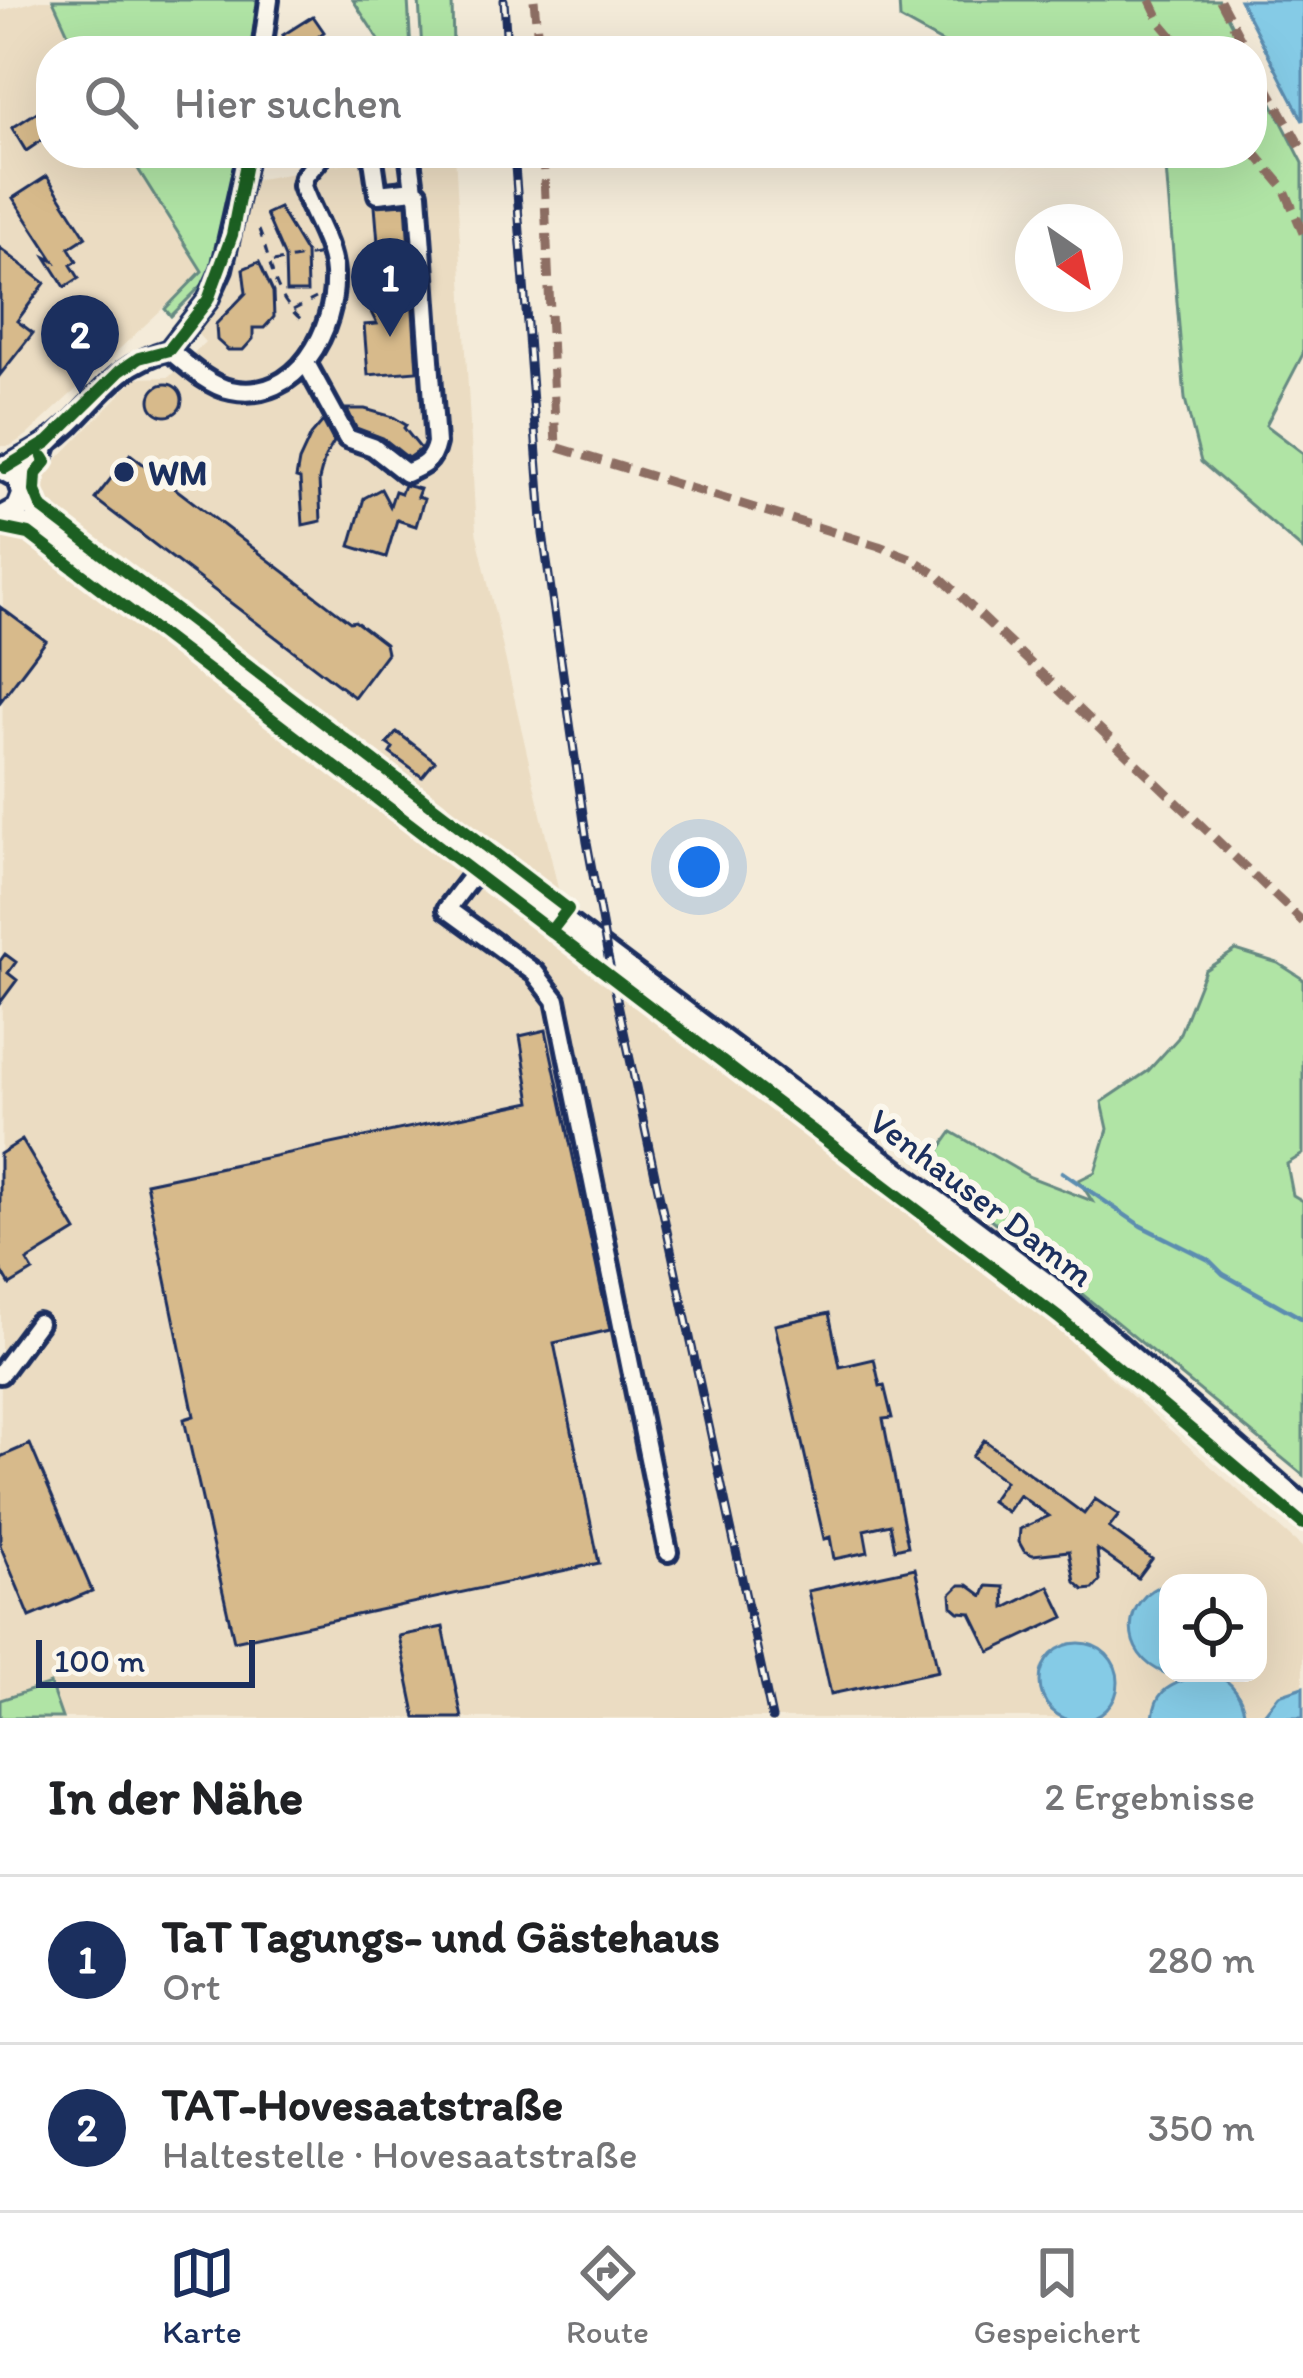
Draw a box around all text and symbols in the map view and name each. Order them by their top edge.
search box [36,36,1267,168]
icon: search [78,69,144,135]
text: Hier suchen [174,75,402,129]
north arrow [1015,204,1123,312]
pin: 1 [351,238,429,337]
pin: 2 [41,295,119,394]
place label: WM [148,451,208,494]
marker: WM [111,459,137,485]
your location [669,837,729,897]
street label: Venhauser Damm [861,1099,1102,1296]
map controls [1159,1574,1267,1682]
button: locate [1159,1574,1267,1682]
scale bar [36,1634,255,1687]
text: 100 m [54,1641,145,1680]
text: In der Nähe [48,1766,303,1827]
text: 2 Ergebnisse [1044,1773,1255,1820]
text: TaT Tagungs- und Gästehaus [162,1909,720,1963]
text: 1 [78,1936,96,1983]
text: 280 m [1148,1936,1255,1983]
text: Ort [162,1963,220,2010]
text: TAT-Hovesaatstraße [162,2077,563,2131]
text: 2 [77,2104,97,2151]
text: 350 m [1148,2104,1255,2151]
text: Haltestelle · Hovesaatstraße [162,2131,638,2178]
tab: Karte [162,2240,242,2351]
tab: Route [566,2240,649,2351]
tab: Gespeichert [973,2240,1141,2351]

